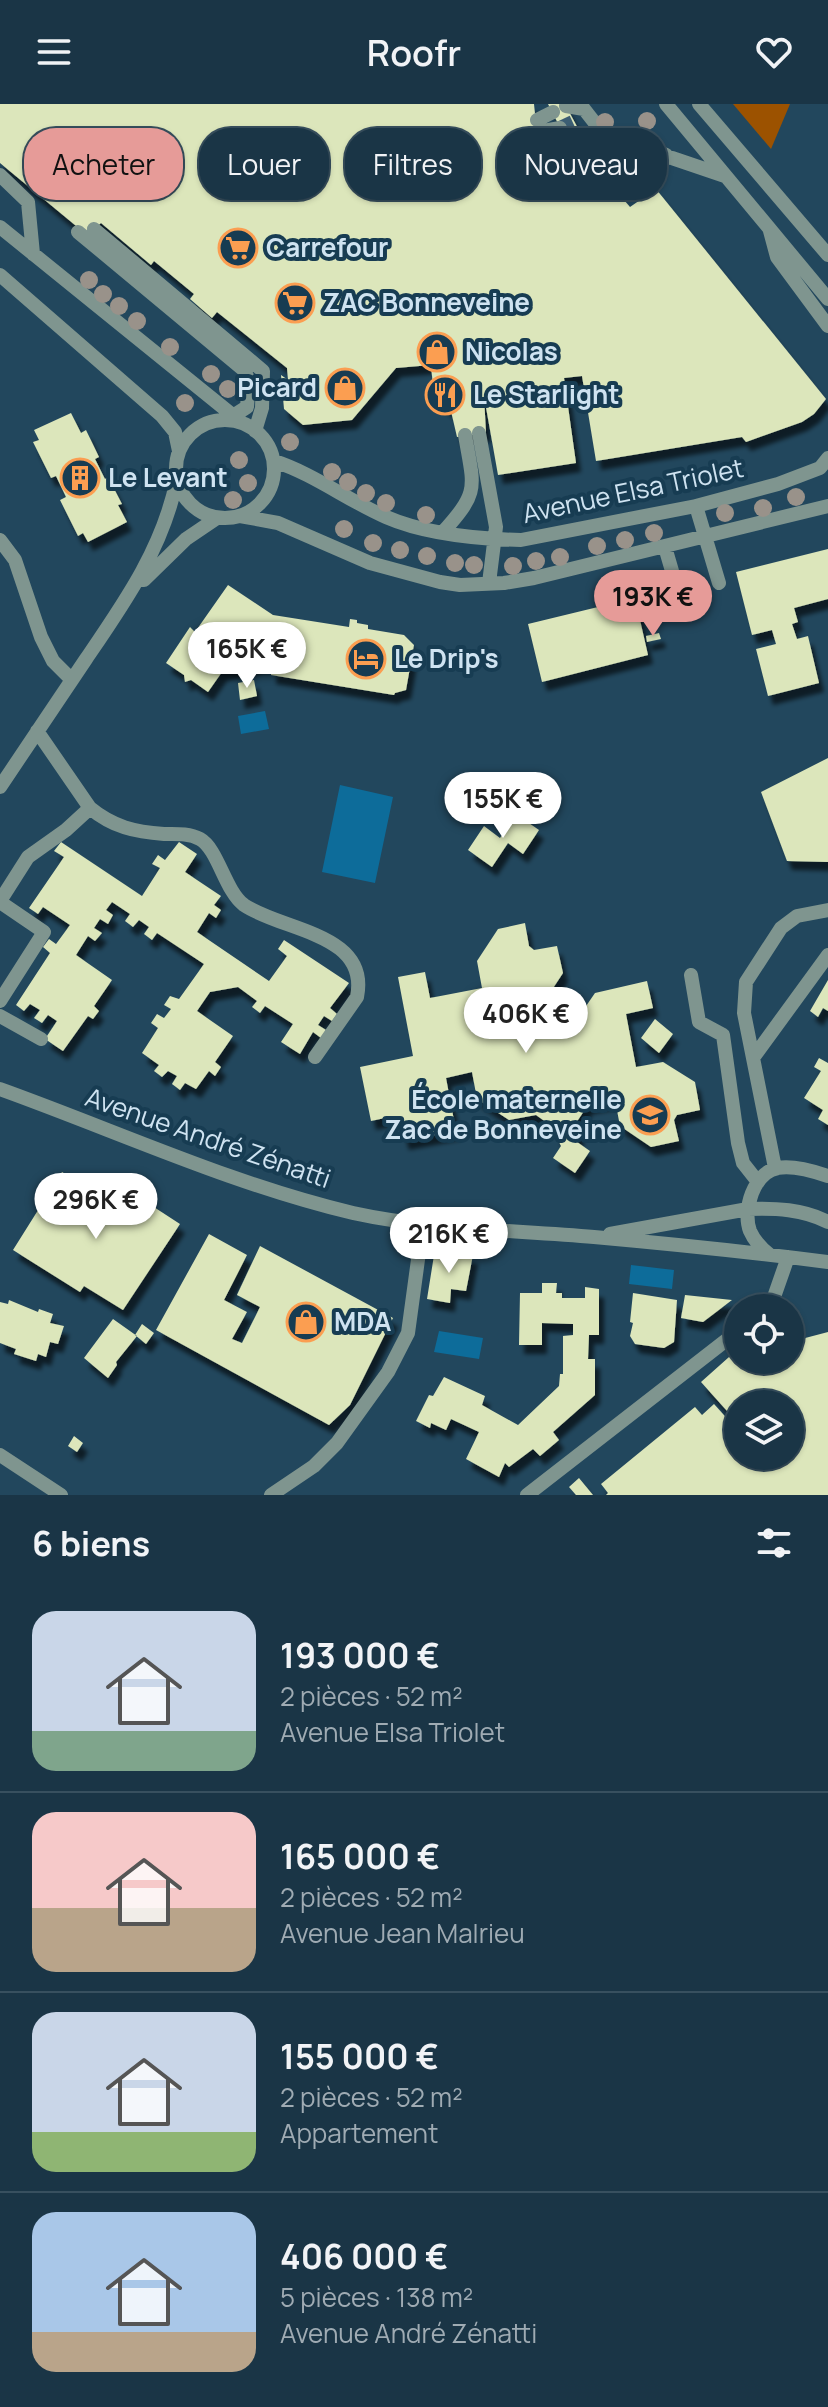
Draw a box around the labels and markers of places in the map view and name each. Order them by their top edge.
supermarket icon: Carrefour [217,227,259,269]
place label: Carrefour [266,229,388,265]
supermarket icon: ZAC Bonneveine [274,282,316,324]
place label: ZAC Bonneveine [323,284,530,320]
shop icon: Nicolas [416,331,458,373]
place label: Nicolas [465,333,558,369]
shop icon: Picard [324,367,366,409]
place label: Picard [237,369,317,405]
restaurant icon: Le Starlight [424,374,466,416]
place label: Le Starlight [473,376,620,412]
building icon: Le Levant [59,457,101,499]
place label: Le Levant [108,459,228,495]
pin: 193K € [588,570,718,638]
pin: 165K € [182,622,312,690]
hotel icon: Le Drip's [345,638,387,680]
place label: Le Drip's [394,640,499,676]
pin: 155K € [438,772,568,840]
pin: 406K € [461,987,591,1055]
place label: École maternelle Zac de Bonneveine [384,1081,622,1147]
school or university icon: École maternelle Zac de Bonneveine [629,1094,671,1136]
pin: 296K € [31,1173,161,1241]
pin: 216K € [384,1207,514,1275]
shop icon: MDA [285,1301,327,1343]
place label: MDA [334,1303,391,1339]

